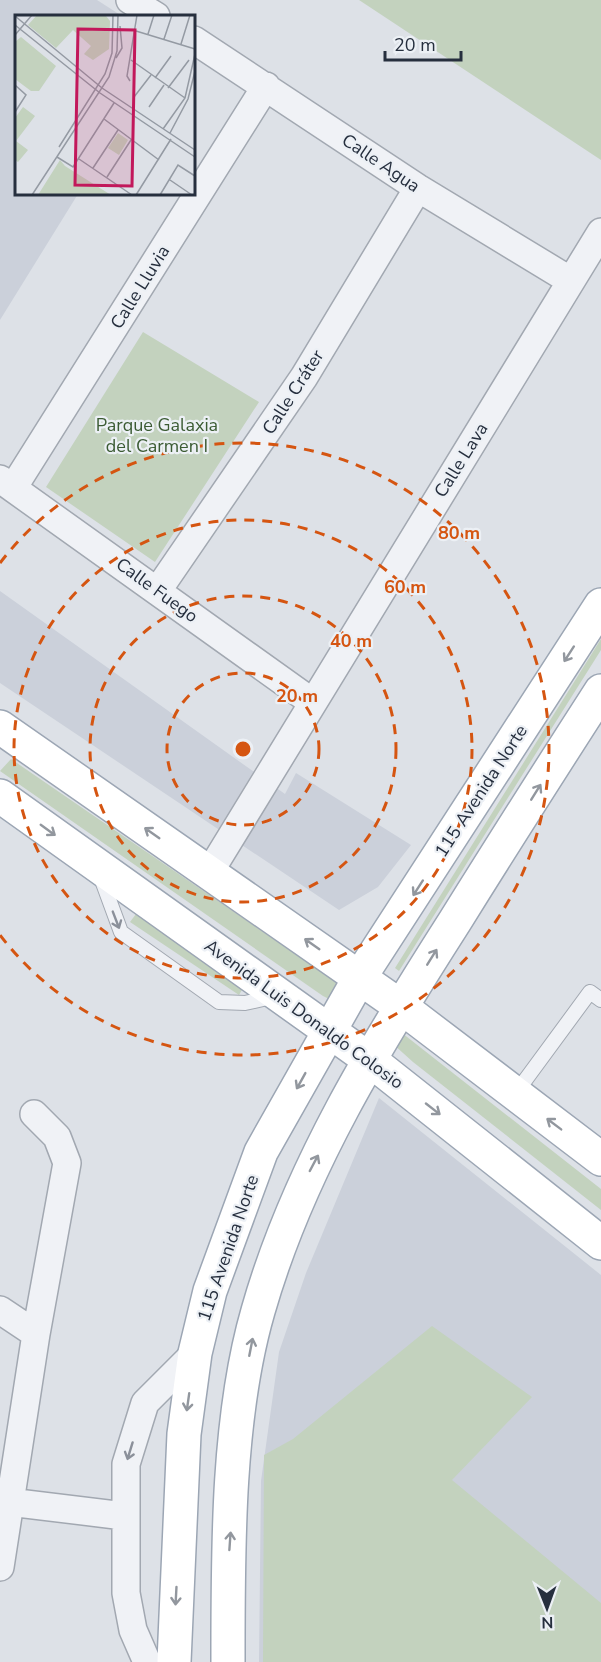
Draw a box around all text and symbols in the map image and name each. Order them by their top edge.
inset map [15,15,195,195]
scale bar [385,24,462,62]
text: 20 m [394,33,436,57]
street label: Calle Agua [337,128,425,198]
street label: Calle Lluvia [105,241,175,333]
street label: Calle Cráter [257,345,330,439]
park label: Parque Galaxia del Carmen I [96,413,218,458]
street label: Calle Lava [429,418,493,502]
text: 80 m [438,521,480,545]
street label: Calle Fuego [111,552,203,628]
text: 60 m [384,575,426,599]
text: 40 m [330,629,372,653]
one-way arrow [563,645,575,662]
text: 20 m [276,684,318,708]
street label: 115 Avenida Norte [429,720,533,862]
centre of rings [233,739,253,759]
one-way arrow [531,784,543,801]
one-way arrow [39,824,55,837]
one-way arrow [144,827,160,839]
one-way arrow [411,879,423,896]
one-way arrow [112,910,123,928]
street label: Avenida Luis Donaldo Colosio [200,934,408,1094]
one-way arrow [304,938,321,950]
one-way arrow [426,949,438,965]
one-way arrow [295,1072,306,1090]
one-way arrow [424,1103,440,1116]
one-way arrow [547,1117,563,1130]
one-way arrow [309,1155,320,1173]
street label: 115 Avenida Norte [192,1172,264,1324]
one-way arrow [246,1338,257,1357]
one-way arrow [183,1391,194,1411]
one-way arrow [124,1442,135,1461]
one-way arrow [224,1531,235,1551]
north arrow [517,1578,577,1638]
one-way arrow [170,1586,181,1606]
text: N [541,1611,553,1633]

